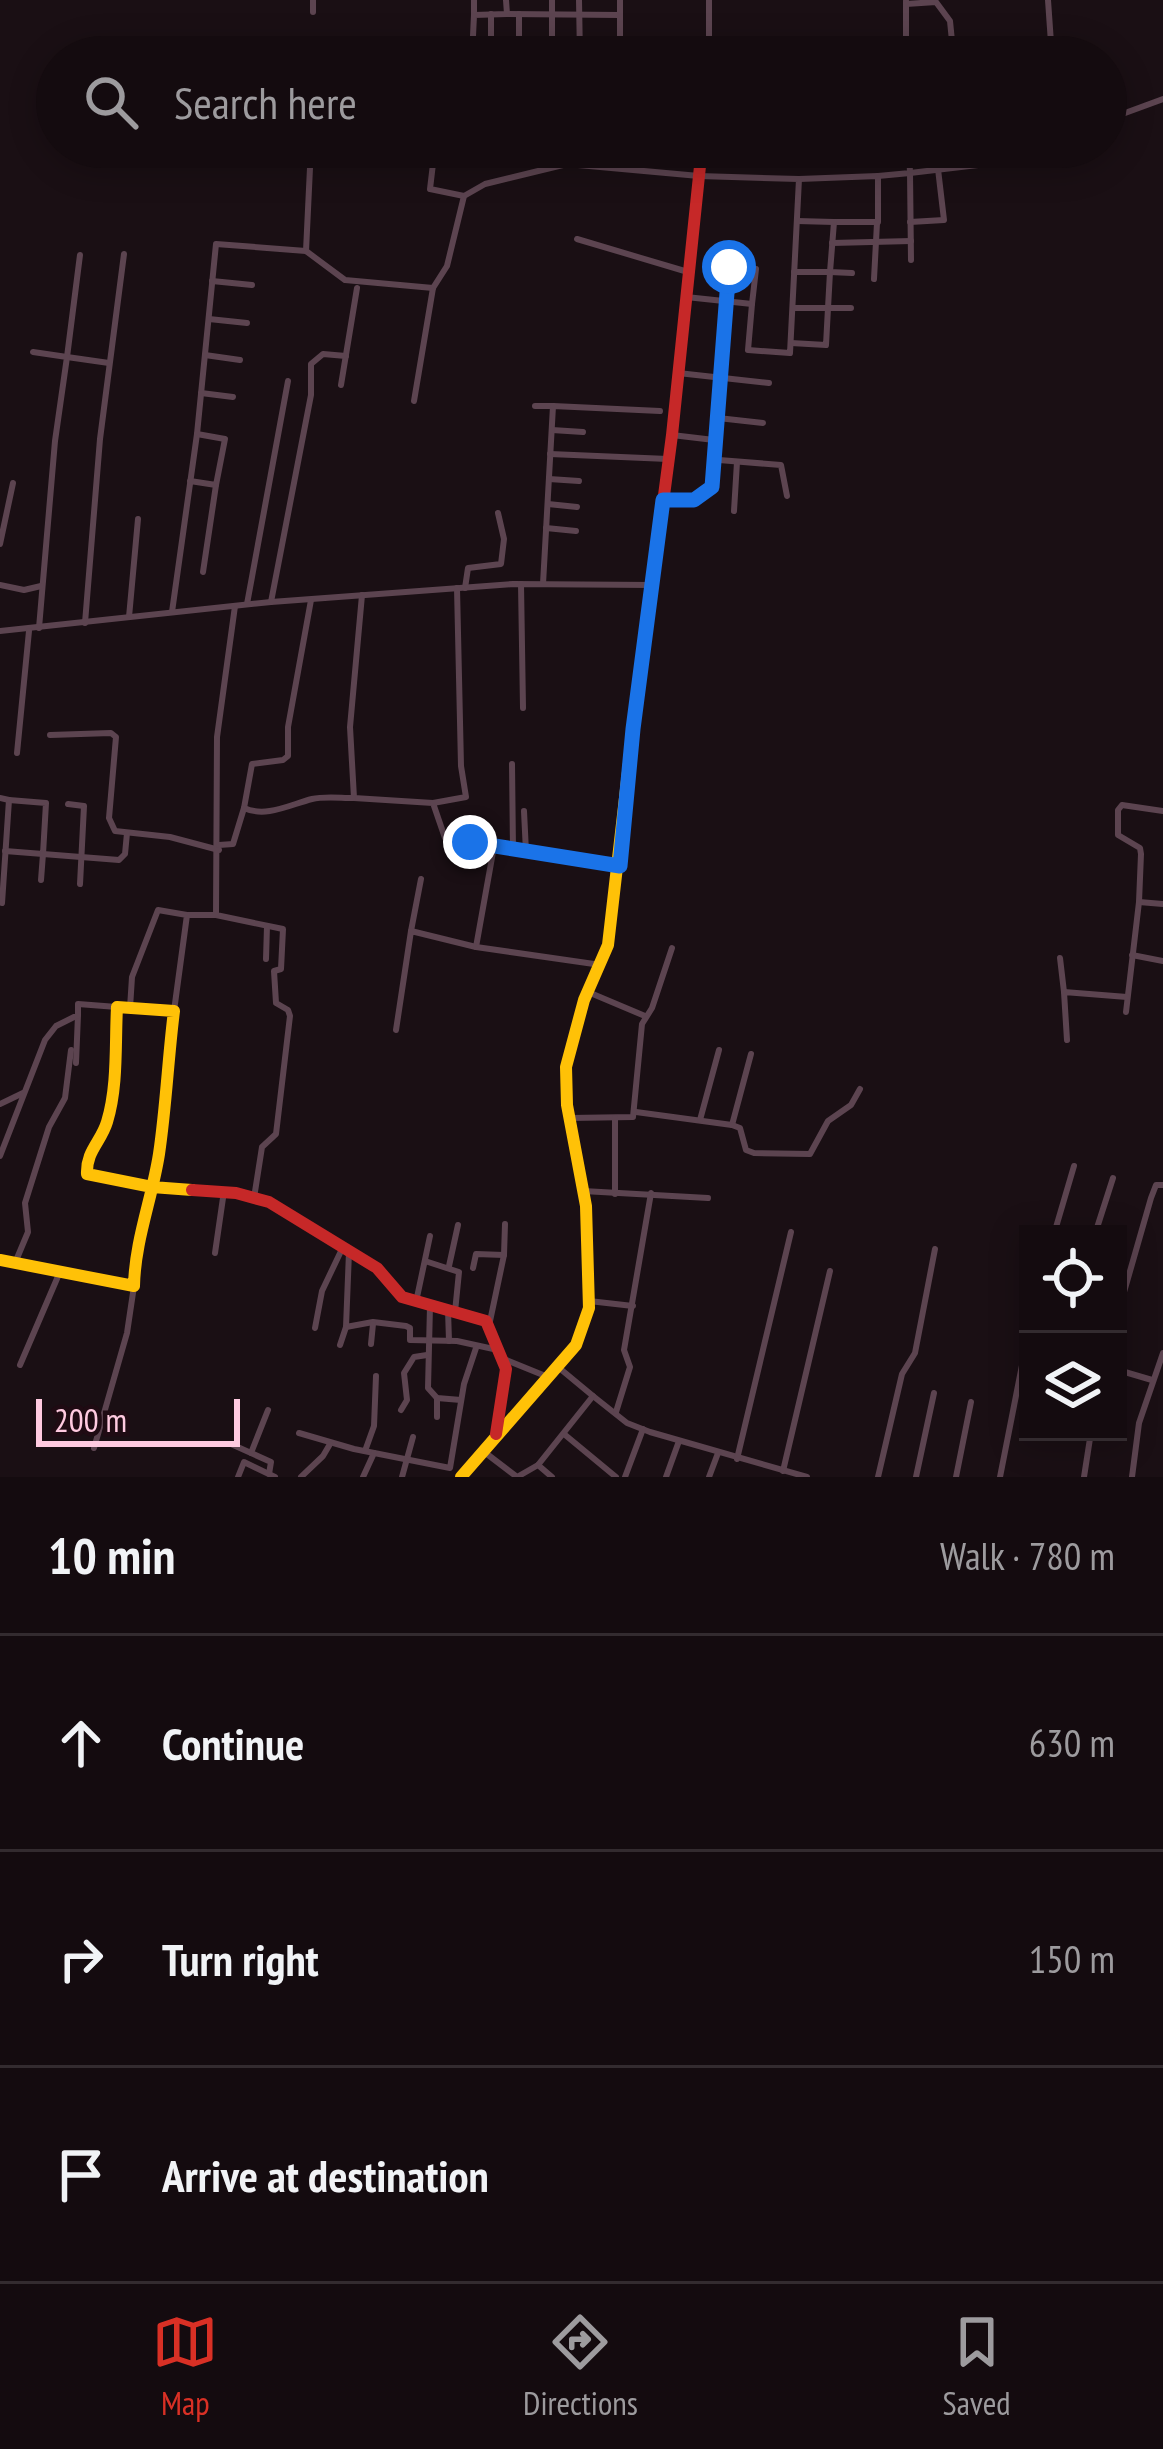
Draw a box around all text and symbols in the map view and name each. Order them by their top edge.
search box [36,36,1127,168]
icon: search [78,69,144,135]
text: Search here [174,73,357,131]
route start [702,240,756,294]
route end [443,815,497,869]
map controls [1019,1225,1127,1441]
button: locate [1019,1225,1127,1333]
button: layers [1019,1333,1127,1441]
scale bar [36,1393,240,1446]
text: 200 m [54,1398,127,1441]
text: 10 min [48,1522,175,1588]
text: Walk · 780 m [940,1530,1115,1581]
icon: ahead [48,1710,114,1776]
text: Continue [162,1714,304,1772]
text: 630 m [1029,1717,1115,1768]
icon: right [48,1926,114,1992]
text: Turn right [162,1930,319,1988]
text: 150 m [1029,1933,1115,1984]
icon: arrive [48,2142,114,2208]
text: Arrive at destination [162,2146,489,2204]
tab: Map [152,2309,218,2424]
tab: Directions [523,2309,638,2424]
tab: Saved [943,2309,1011,2424]

